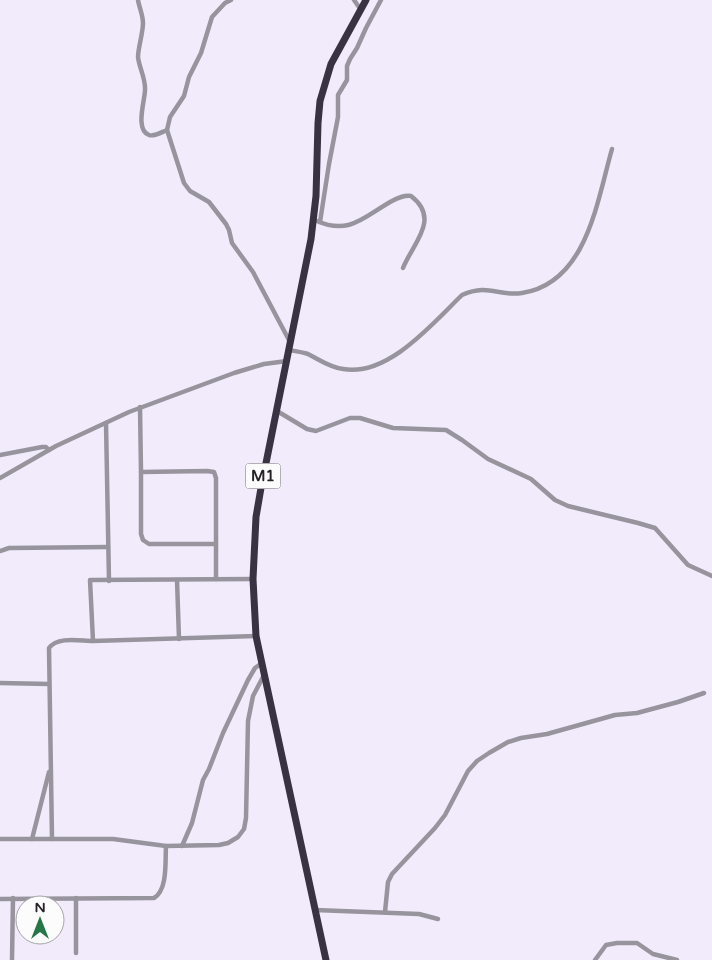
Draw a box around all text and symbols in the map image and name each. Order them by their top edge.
road number: M1 [246,464,280,488]
north arrow [15,895,65,945]
text: N [34,899,46,916]

